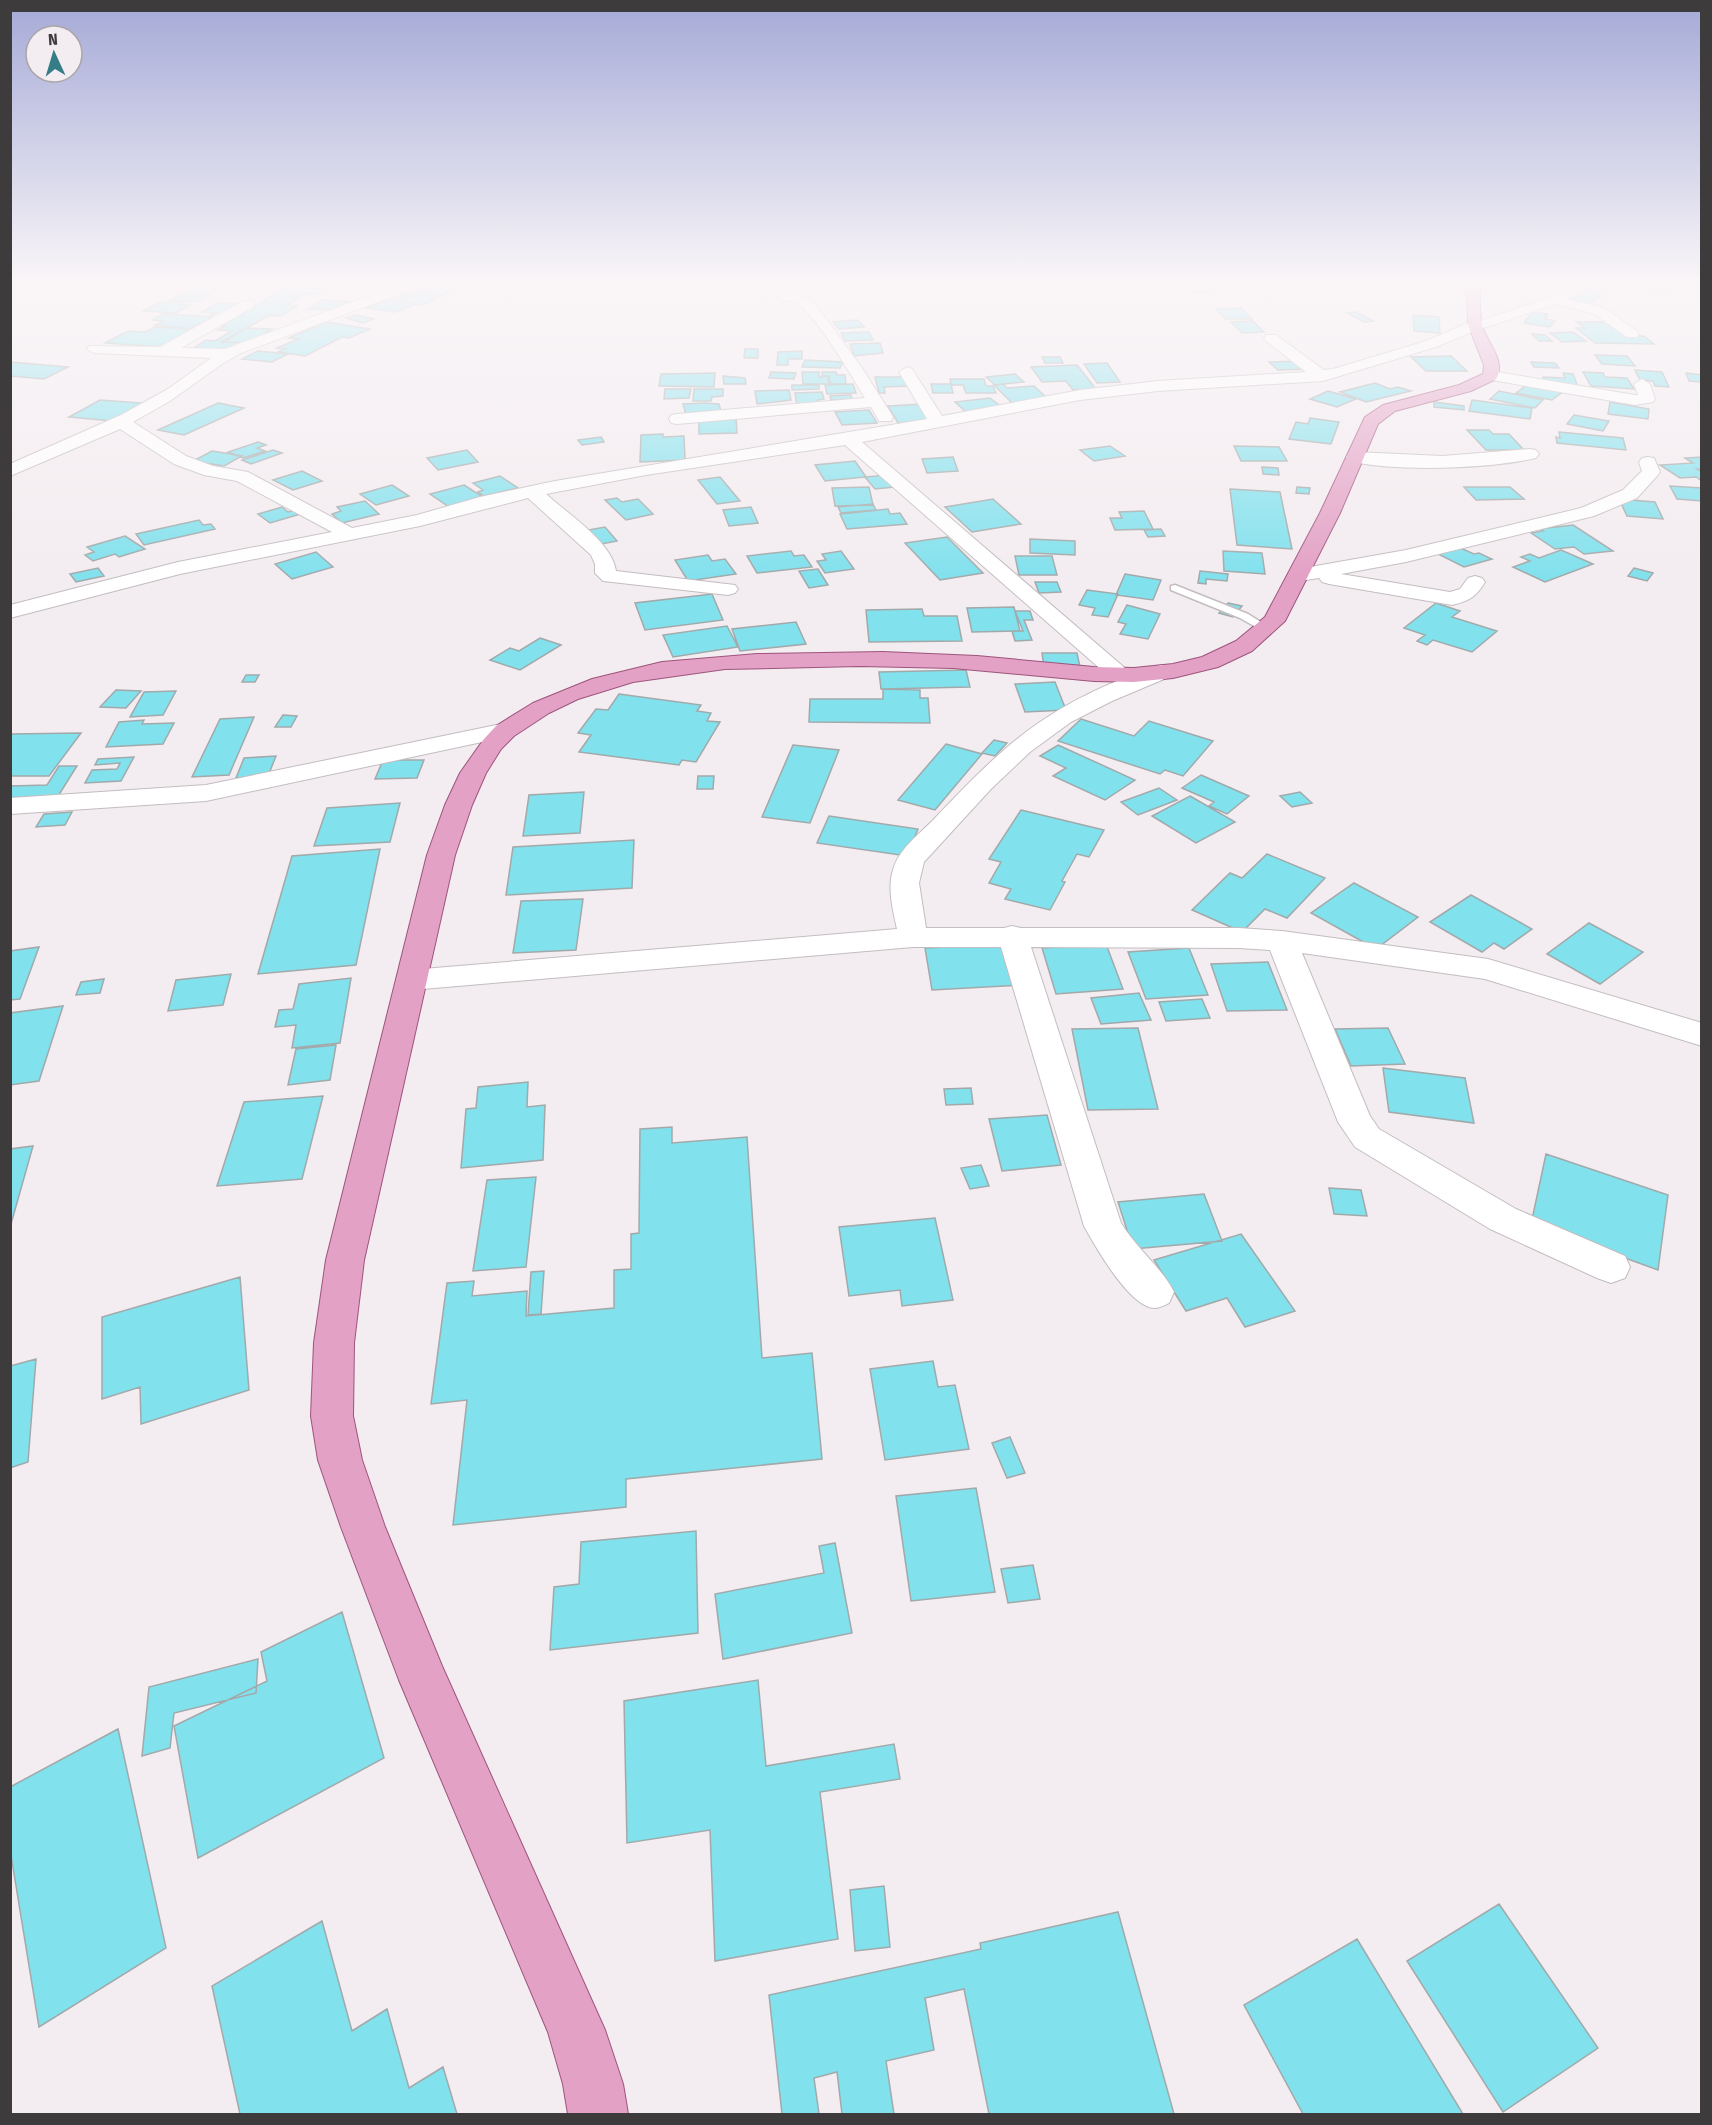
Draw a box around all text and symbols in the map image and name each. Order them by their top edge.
north arrow [24,24,84,84]
text: N [48,30,58,49]

